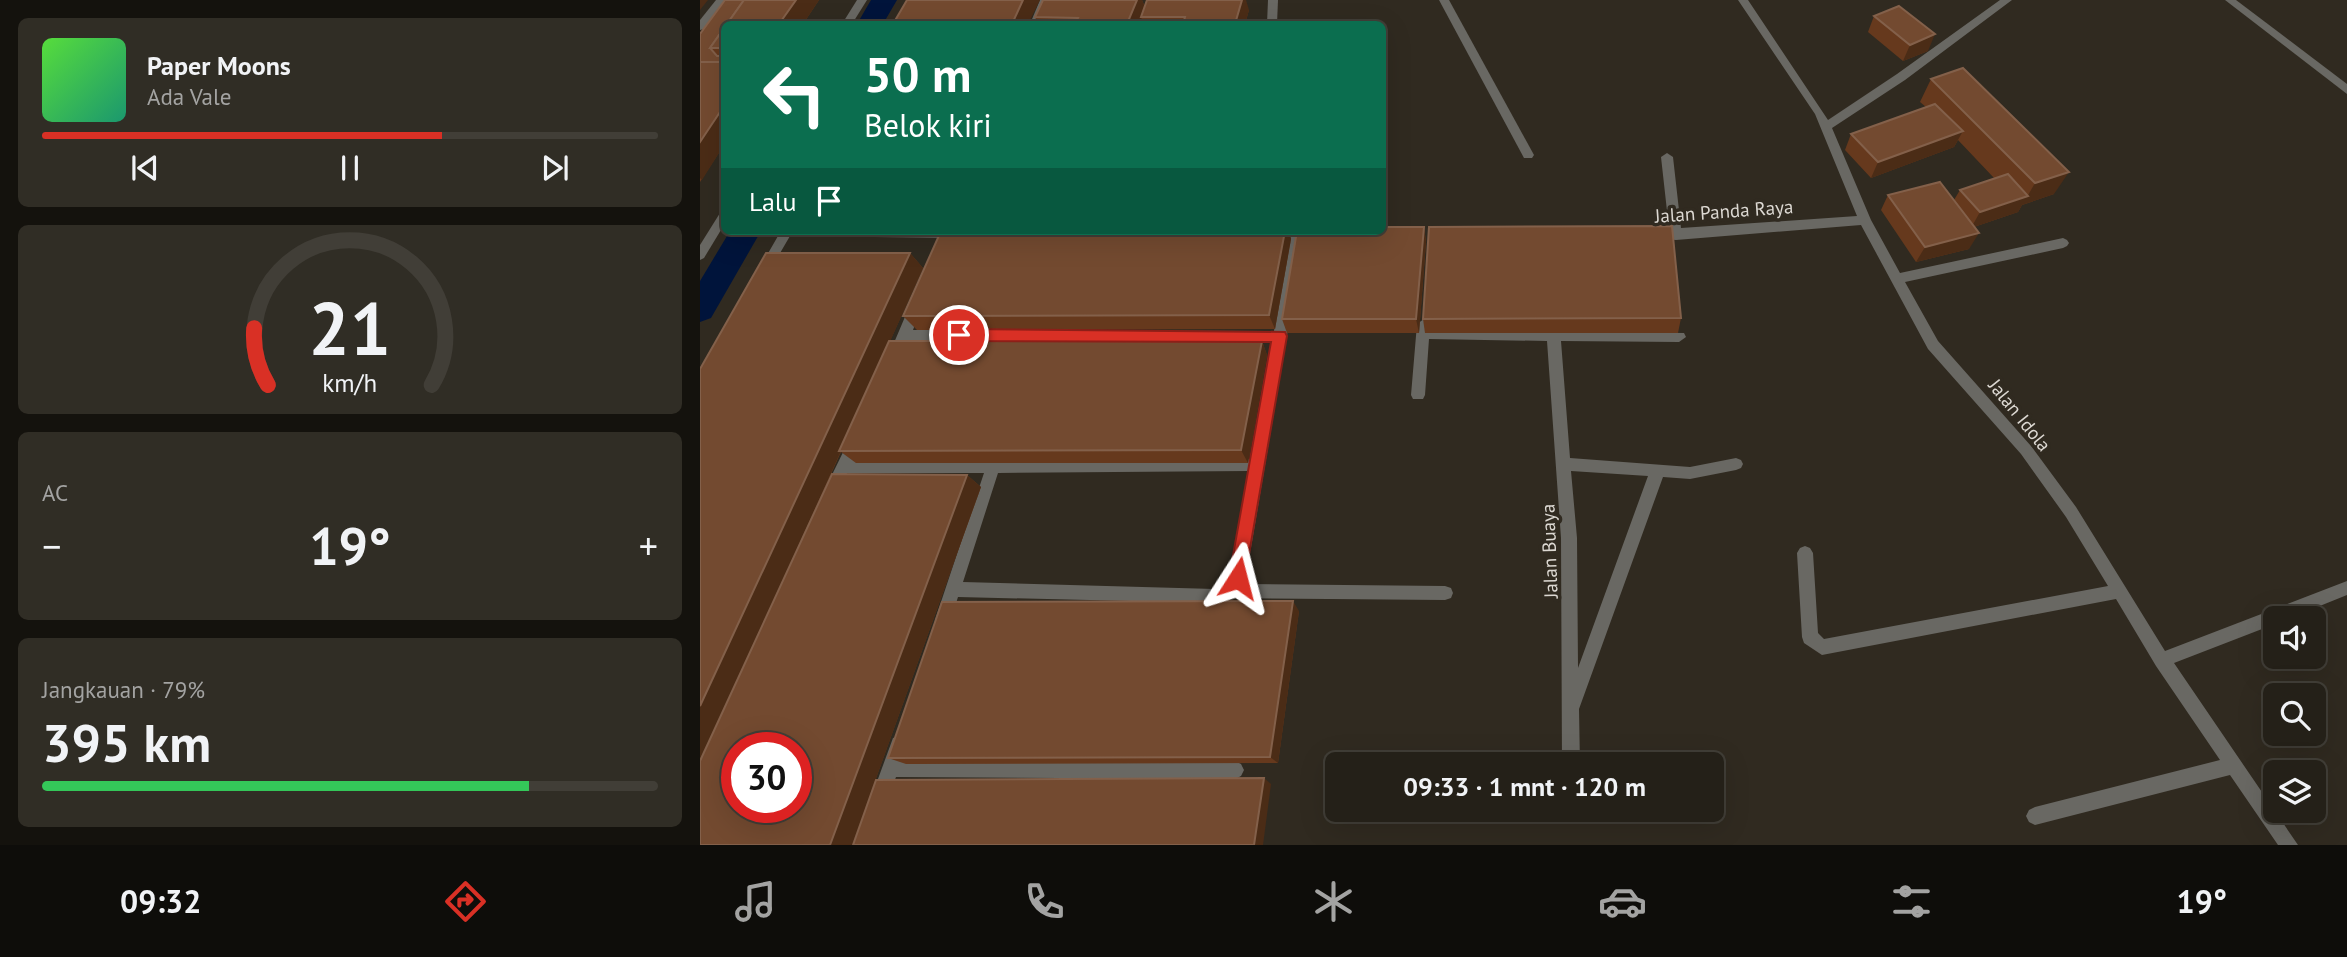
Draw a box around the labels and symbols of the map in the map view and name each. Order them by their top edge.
street label: Jalan Panda Raya [1653,194,1794,228]
pin [929,305,989,365]
street label: Jalan Idola [1983,373,2056,456]
street label: Jalan Buaya [1535,503,1563,600]
position arrow [1201,541,1275,615]
speed limit sign: 30 [721,732,812,823]

